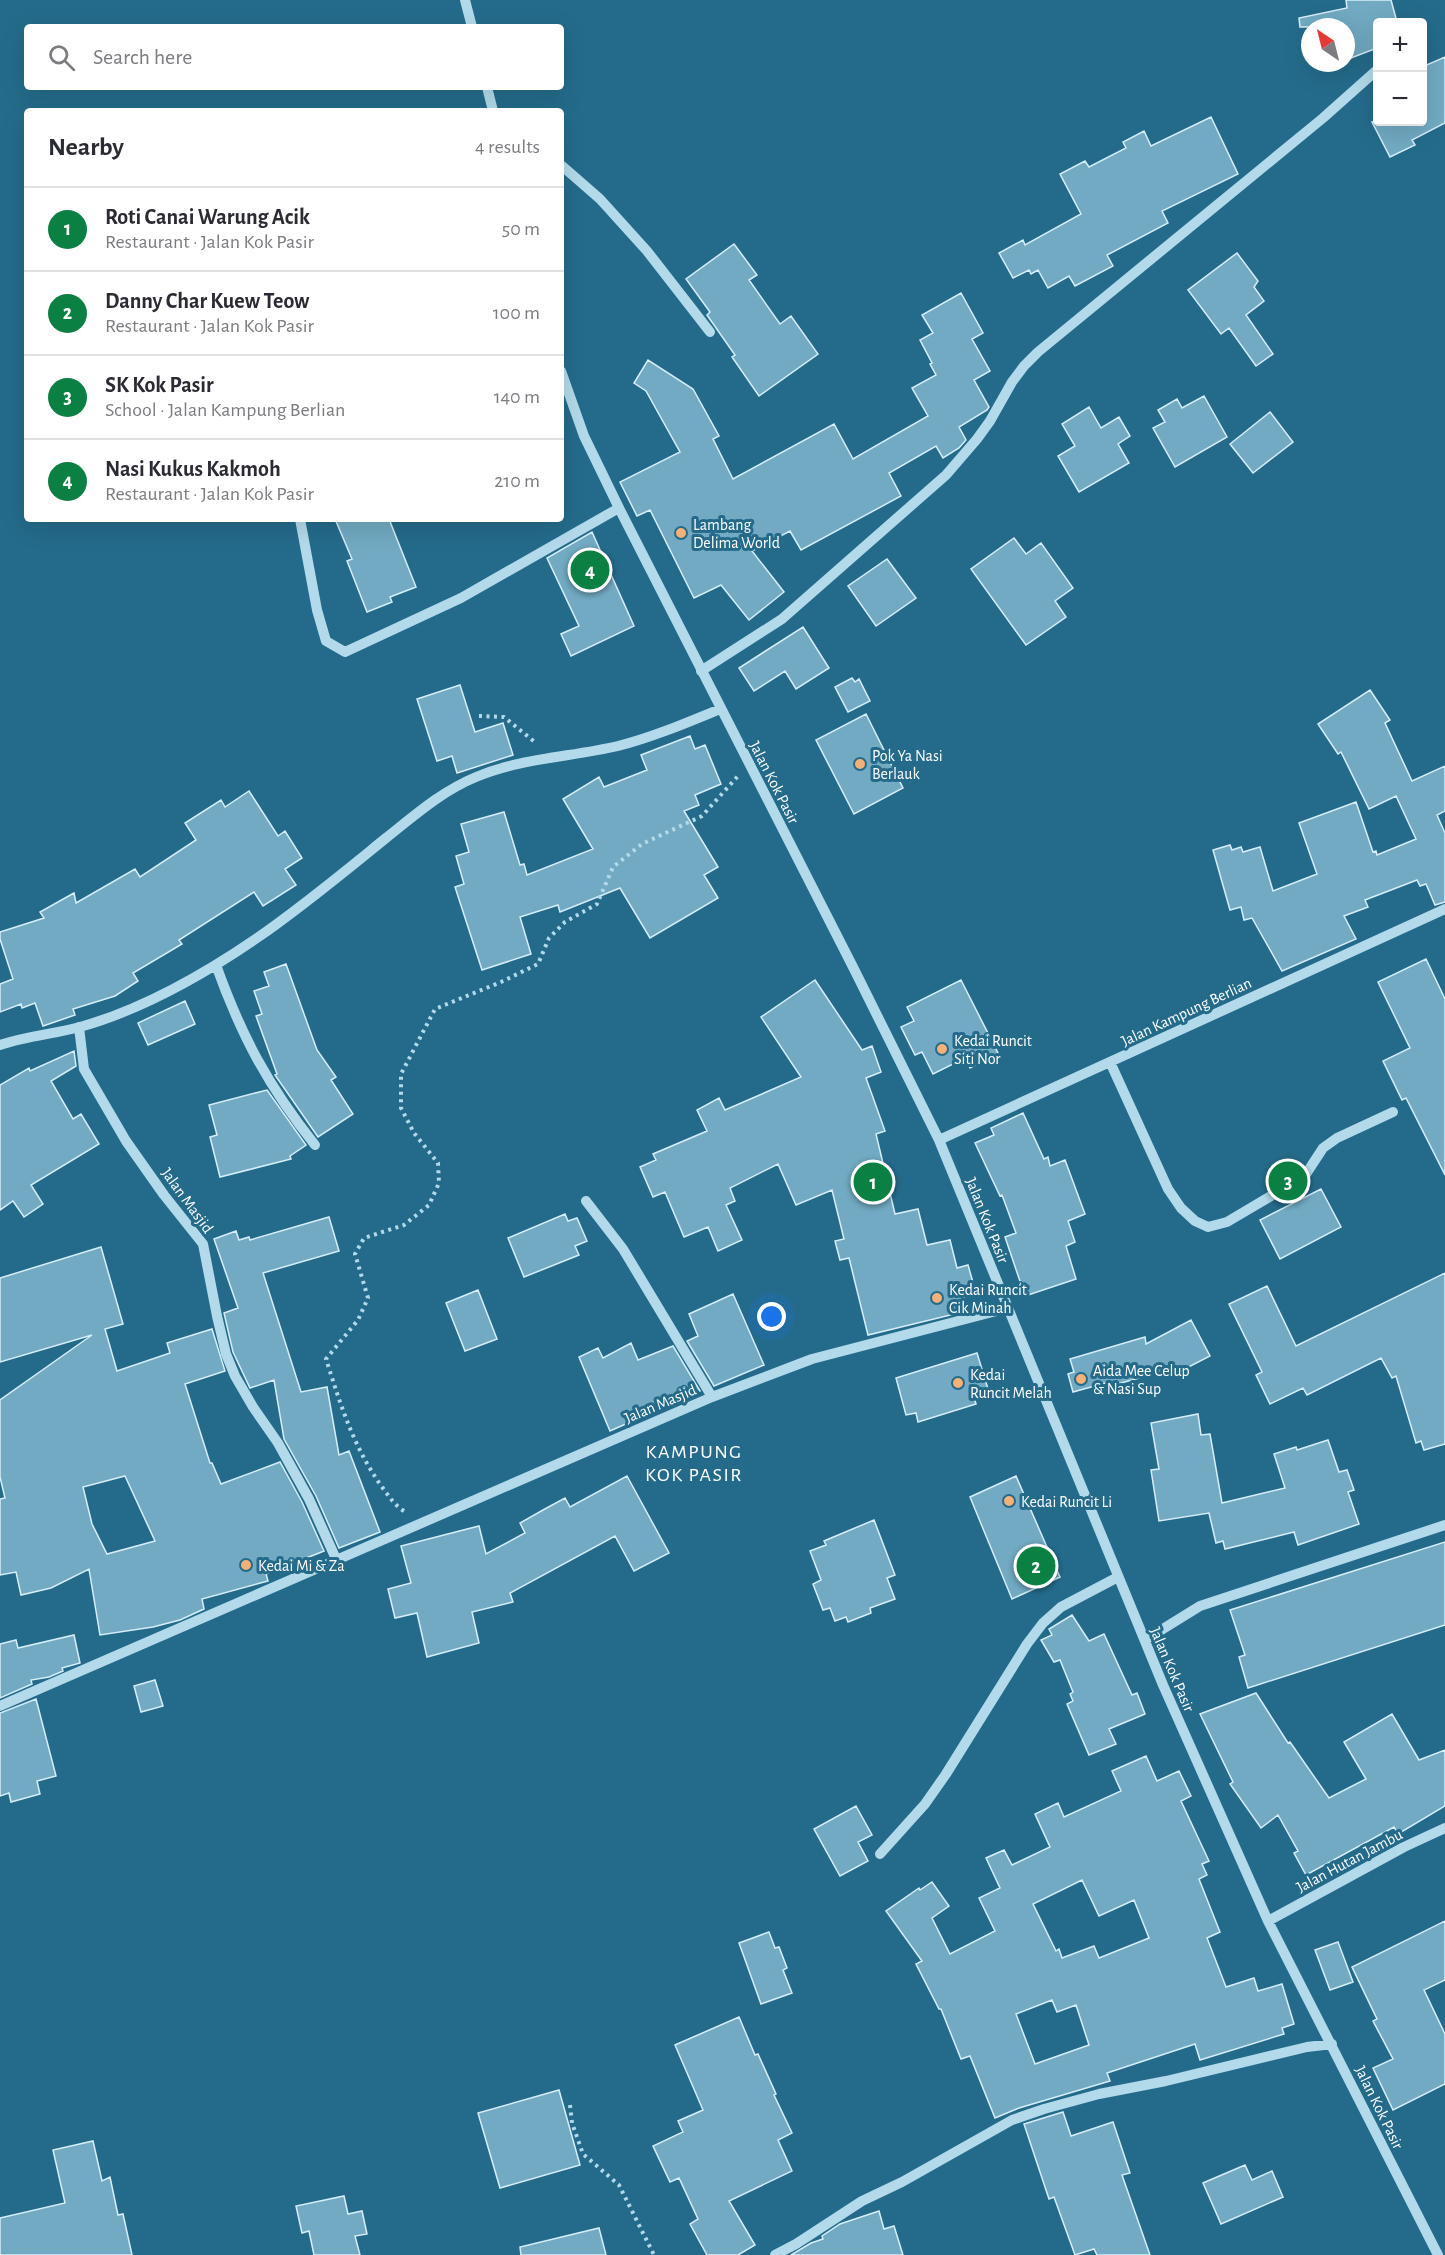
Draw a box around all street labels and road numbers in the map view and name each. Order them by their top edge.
street label: Jalan Kok Pasir [746,738,802,827]
street label: Jalan Kampung Berlian [1119,975,1254,1049]
street label: Jalan Masjid [157,1165,216,1237]
street label: Jalan Kok Pasir [963,1175,1012,1266]
street label: Jalan Masjid [622,1382,699,1427]
street label: Jalan Kok Pasir [1147,1625,1197,1715]
street label: Jalan Hutan Jambu [1294,1826,1405,1895]
street label: Jalan Kok Pasir [1352,2063,1407,2152]

